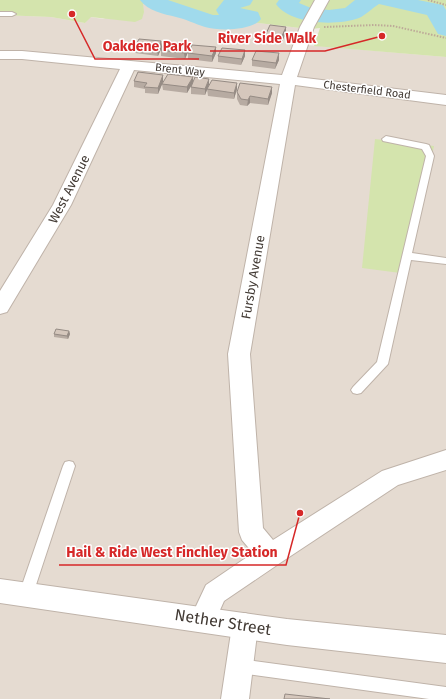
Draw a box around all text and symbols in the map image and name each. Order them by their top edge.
callout: River Side Walk [210,25,325,51]
text: River Side Walk [218,30,317,47]
callout: Oakdene Park [95,33,199,59]
text: Oakdene Park [103,38,192,55]
street label: Brent Way [154,61,206,79]
street label: Chesterfield Road [323,78,411,102]
street label: West Avenue [45,152,93,226]
street label: Fursby Avenue [238,234,268,320]
callout: Hail & Ride West Finchley Station [59,539,286,565]
text: Hail & Ride West Finchley Station [66,544,278,561]
street label: Nether Street [173,605,273,639]

